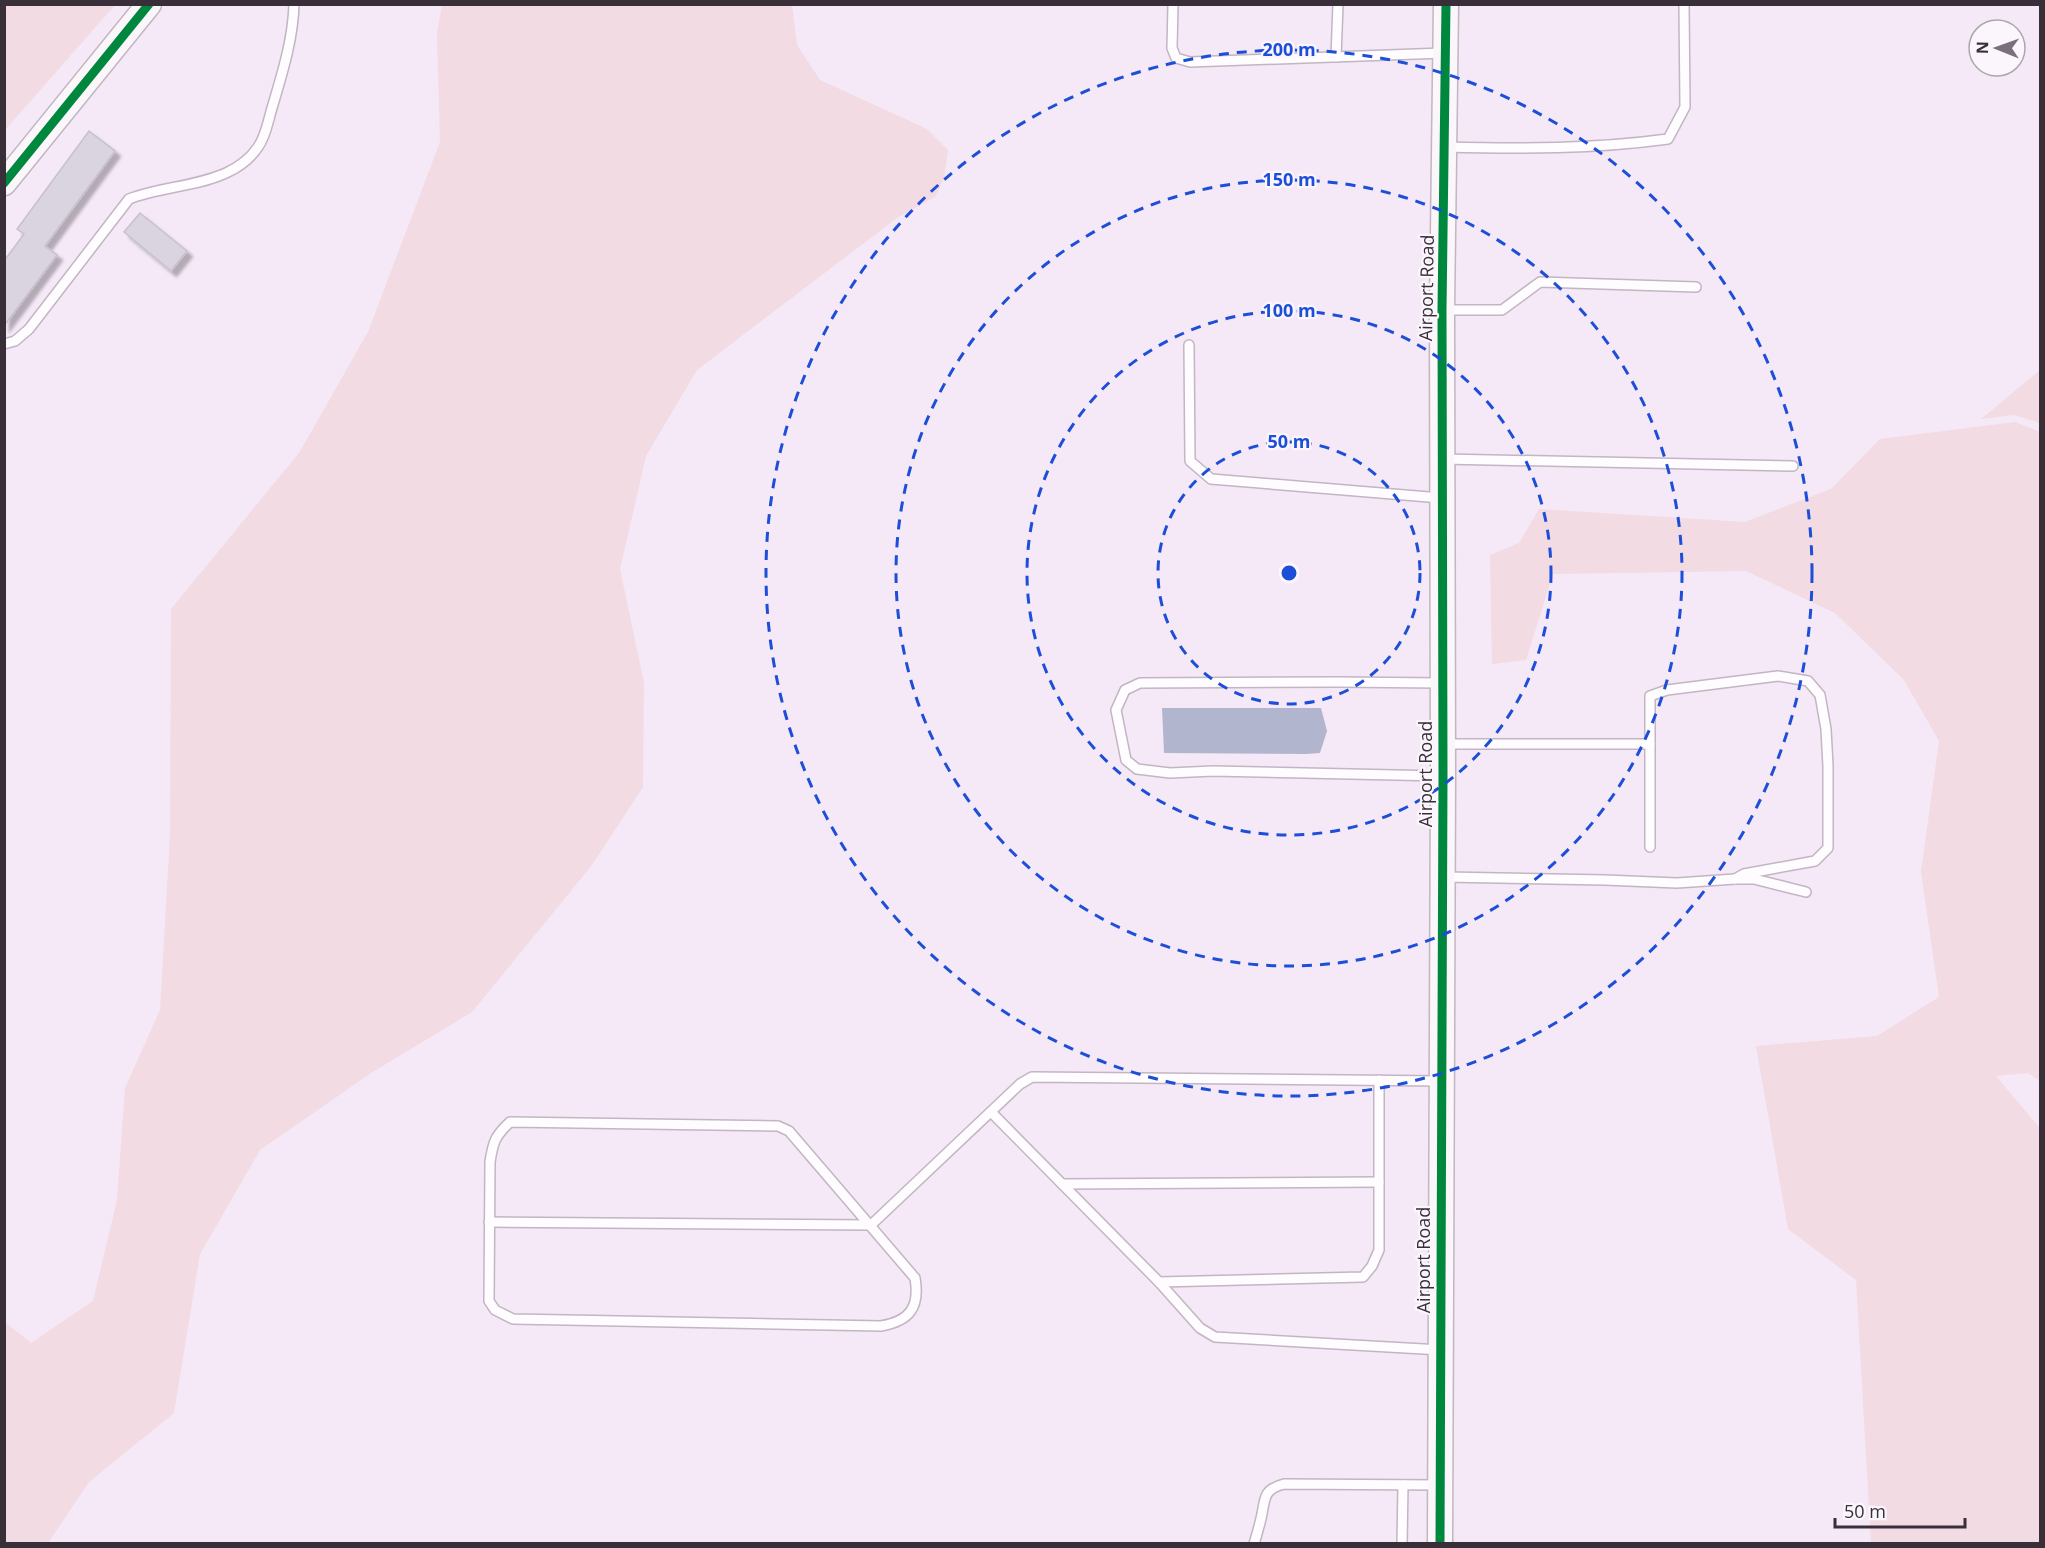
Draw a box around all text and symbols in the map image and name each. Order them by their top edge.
north arrow [1967,18,2027,78]
text: 200 m [1262,37,1316,61]
text: N [1971,41,1993,54]
text: 150 m [1262,167,1316,191]
street label: Airport Road [1413,235,1439,341]
text: 100 m [1262,298,1316,322]
text: 50 m [1268,429,1310,453]
centre of rings [1279,563,1299,583]
street label: Airport Road [1413,721,1437,827]
street label: Airport Road [1411,1207,1435,1313]
scale bar [1835,1491,1966,1529]
text: 50 m [1844,1499,1886,1523]

